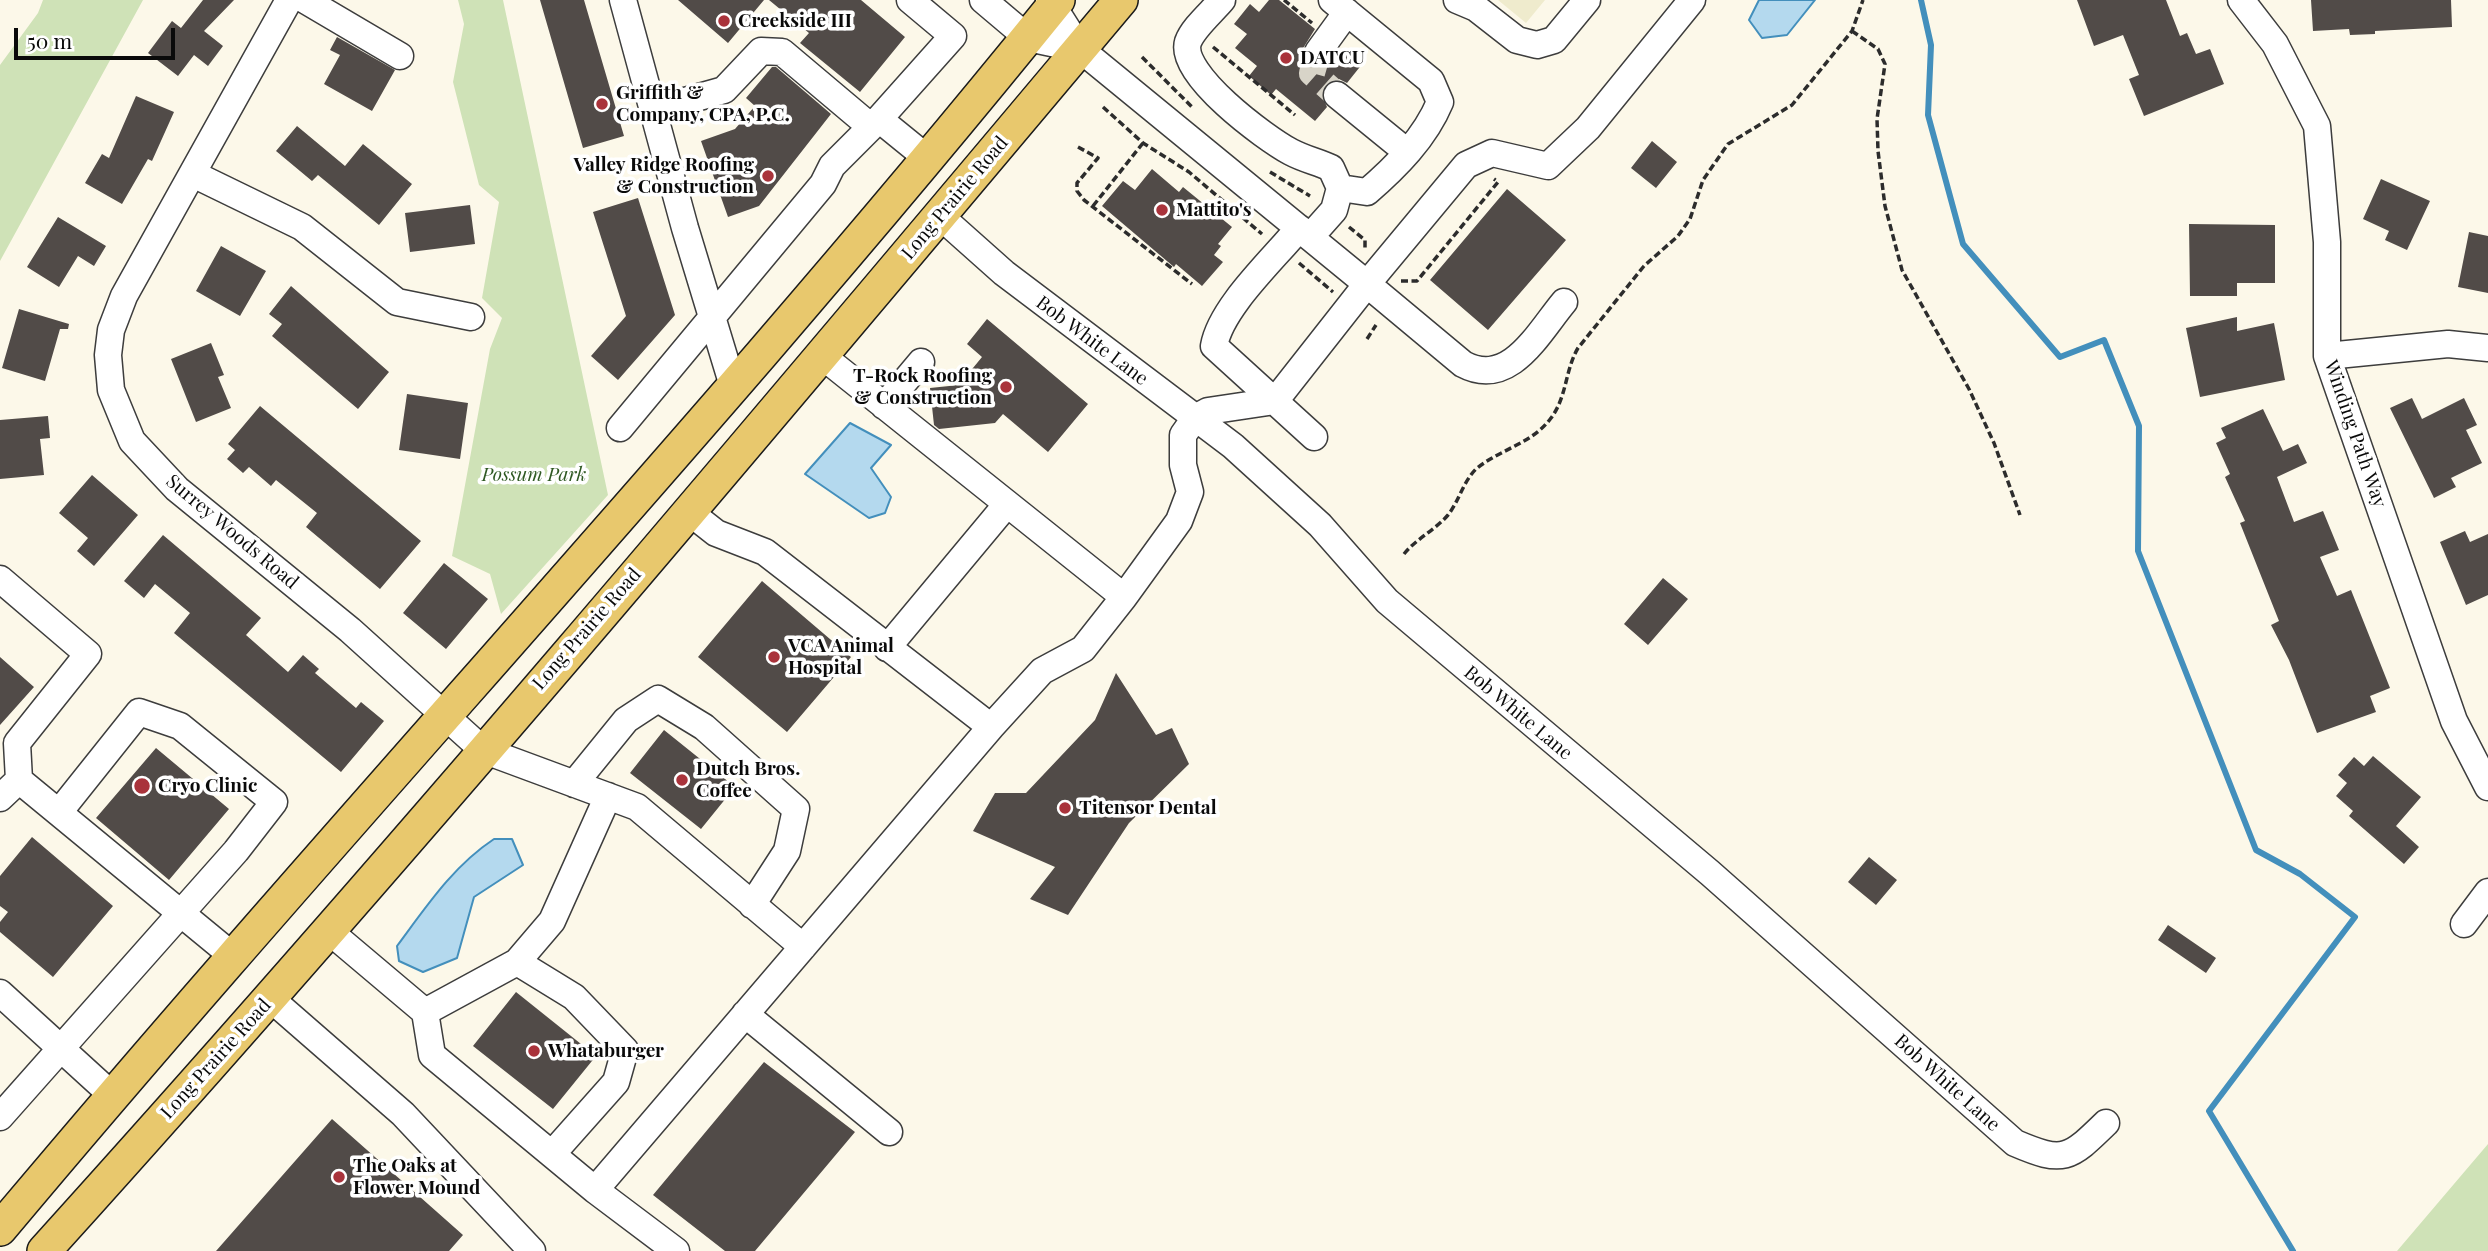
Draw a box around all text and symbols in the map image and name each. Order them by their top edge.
place label: Creekside III [738,10,852,32]
marker: Creekside III [716,13,732,29]
scale bar [18,14,178,58]
text: 50 m [27,26,72,54]
place label: DATCU [1300,47,1365,69]
marker: DATCU [1278,50,1294,66]
place label: Griffith & Company, CPA, P.C. [616,82,790,126]
marker: Griffith & Company, CPA, P.C. [594,96,610,112]
street label: Long Prairie Road [897,132,1013,264]
place label: Valley Ridge Roofing & Construction [574,154,754,198]
marker: Valley Ridge Roofing & Construction [760,168,776,184]
place label: Mattito's [1176,199,1252,221]
marker: Mattito's [1154,202,1170,218]
street label: Bob White Lane [1032,292,1152,390]
street label: Winding Path Way [2319,357,2391,511]
place label: T-Rock Roofing & Construction [853,365,992,409]
marker: T-Rock Roofing & Construction [998,379,1014,395]
park label: Possum Park [482,464,586,486]
street label: Surrey Woods Road [161,470,303,594]
street label: Long Prairie Road [528,564,646,694]
place label: VCA Animal Hospital [788,635,894,679]
marker: VCA Animal Hospital [766,649,782,665]
street label: Bob White Lane [1459,661,1577,765]
place label: Dutch Bros. Coffee [696,758,800,802]
marker: Dutch Bros. Coffee [674,772,690,788]
place label: Cryo Clinic [158,775,257,797]
marker: Cryo Clinic [132,776,152,796]
place label: Titensor Dental [1079,797,1217,819]
marker: Titensor Dental [1057,800,1073,816]
street label: Long Prairie Road [156,994,276,1124]
street label: Bob White Lane [1890,1030,2004,1136]
place label: Whataburger [548,1040,664,1062]
marker: Whataburger [526,1043,542,1059]
place label: The Oaks at Flower Mound [353,1155,480,1199]
marker: The Oaks at Flower Mound [331,1169,347,1185]

